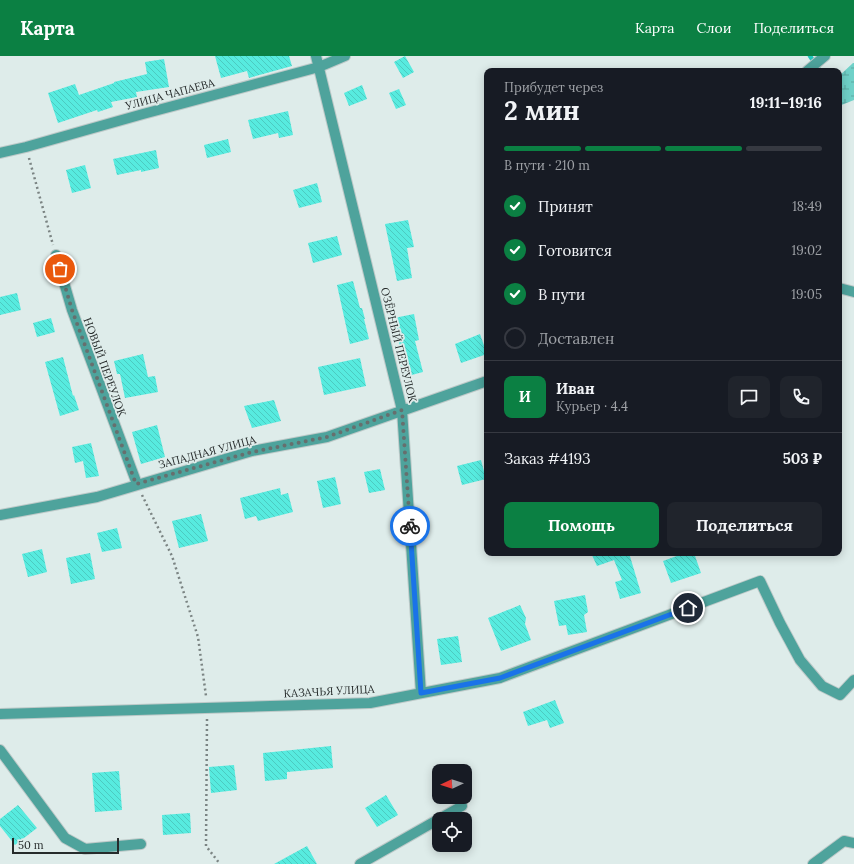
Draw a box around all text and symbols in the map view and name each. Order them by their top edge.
text: Карта [20,16,75,40]
text: Карта [635,19,674,37]
text: Слои [696,19,731,37]
text: Поделиться [753,19,834,37]
street label: УЛИЦА ЧАПАЕВА [123,75,217,113]
text: Прибудет через [504,79,603,96]
text: 19:11–19:16 [750,93,822,112]
text: 2 мин [504,94,580,127]
text: В пути · 210 m [504,157,590,174]
icon: check [504,195,526,217]
text: Принят [538,197,593,216]
text: 18:49 [792,198,822,215]
icon: check [504,239,526,261]
text: Готовится [538,241,612,260]
text: 19:02 [792,242,822,259]
pin [43,252,77,286]
icon: bag [49,258,71,280]
icon: check [504,283,526,305]
text: В пути [538,285,585,304]
street label: ОЗЁРНЫЙ ПЕРЕУЛОК [378,286,420,405]
text: 19:05 [791,286,822,303]
street label: НОВЫЙ ПЕРЕУЛОК [81,315,130,419]
text: Доставлен [538,329,614,348]
button: chat [728,376,770,418]
button: phone [780,376,822,418]
text: Иван [556,379,595,398]
text: И [519,387,531,406]
text: Курьер · 4.4 [556,398,628,415]
street label: ЗАПАДНАЯ УЛИЦА [157,432,258,472]
text: Заказ #4193 [504,449,591,468]
text: 503 ₽ [783,449,822,468]
button: Помощь [504,502,659,548]
button: Поделиться [667,502,822,548]
courier [390,506,430,546]
icon: bike [399,515,421,537]
pin [671,591,705,625]
icon: home [677,597,699,619]
street label: КАЗАЧЬЯ УЛИЦА [283,682,376,700]
north arrow [432,764,472,804]
map controls [432,764,472,852]
button: locate [432,812,472,852]
scale bar [12,836,119,855]
text: 50 m [18,838,44,852]

